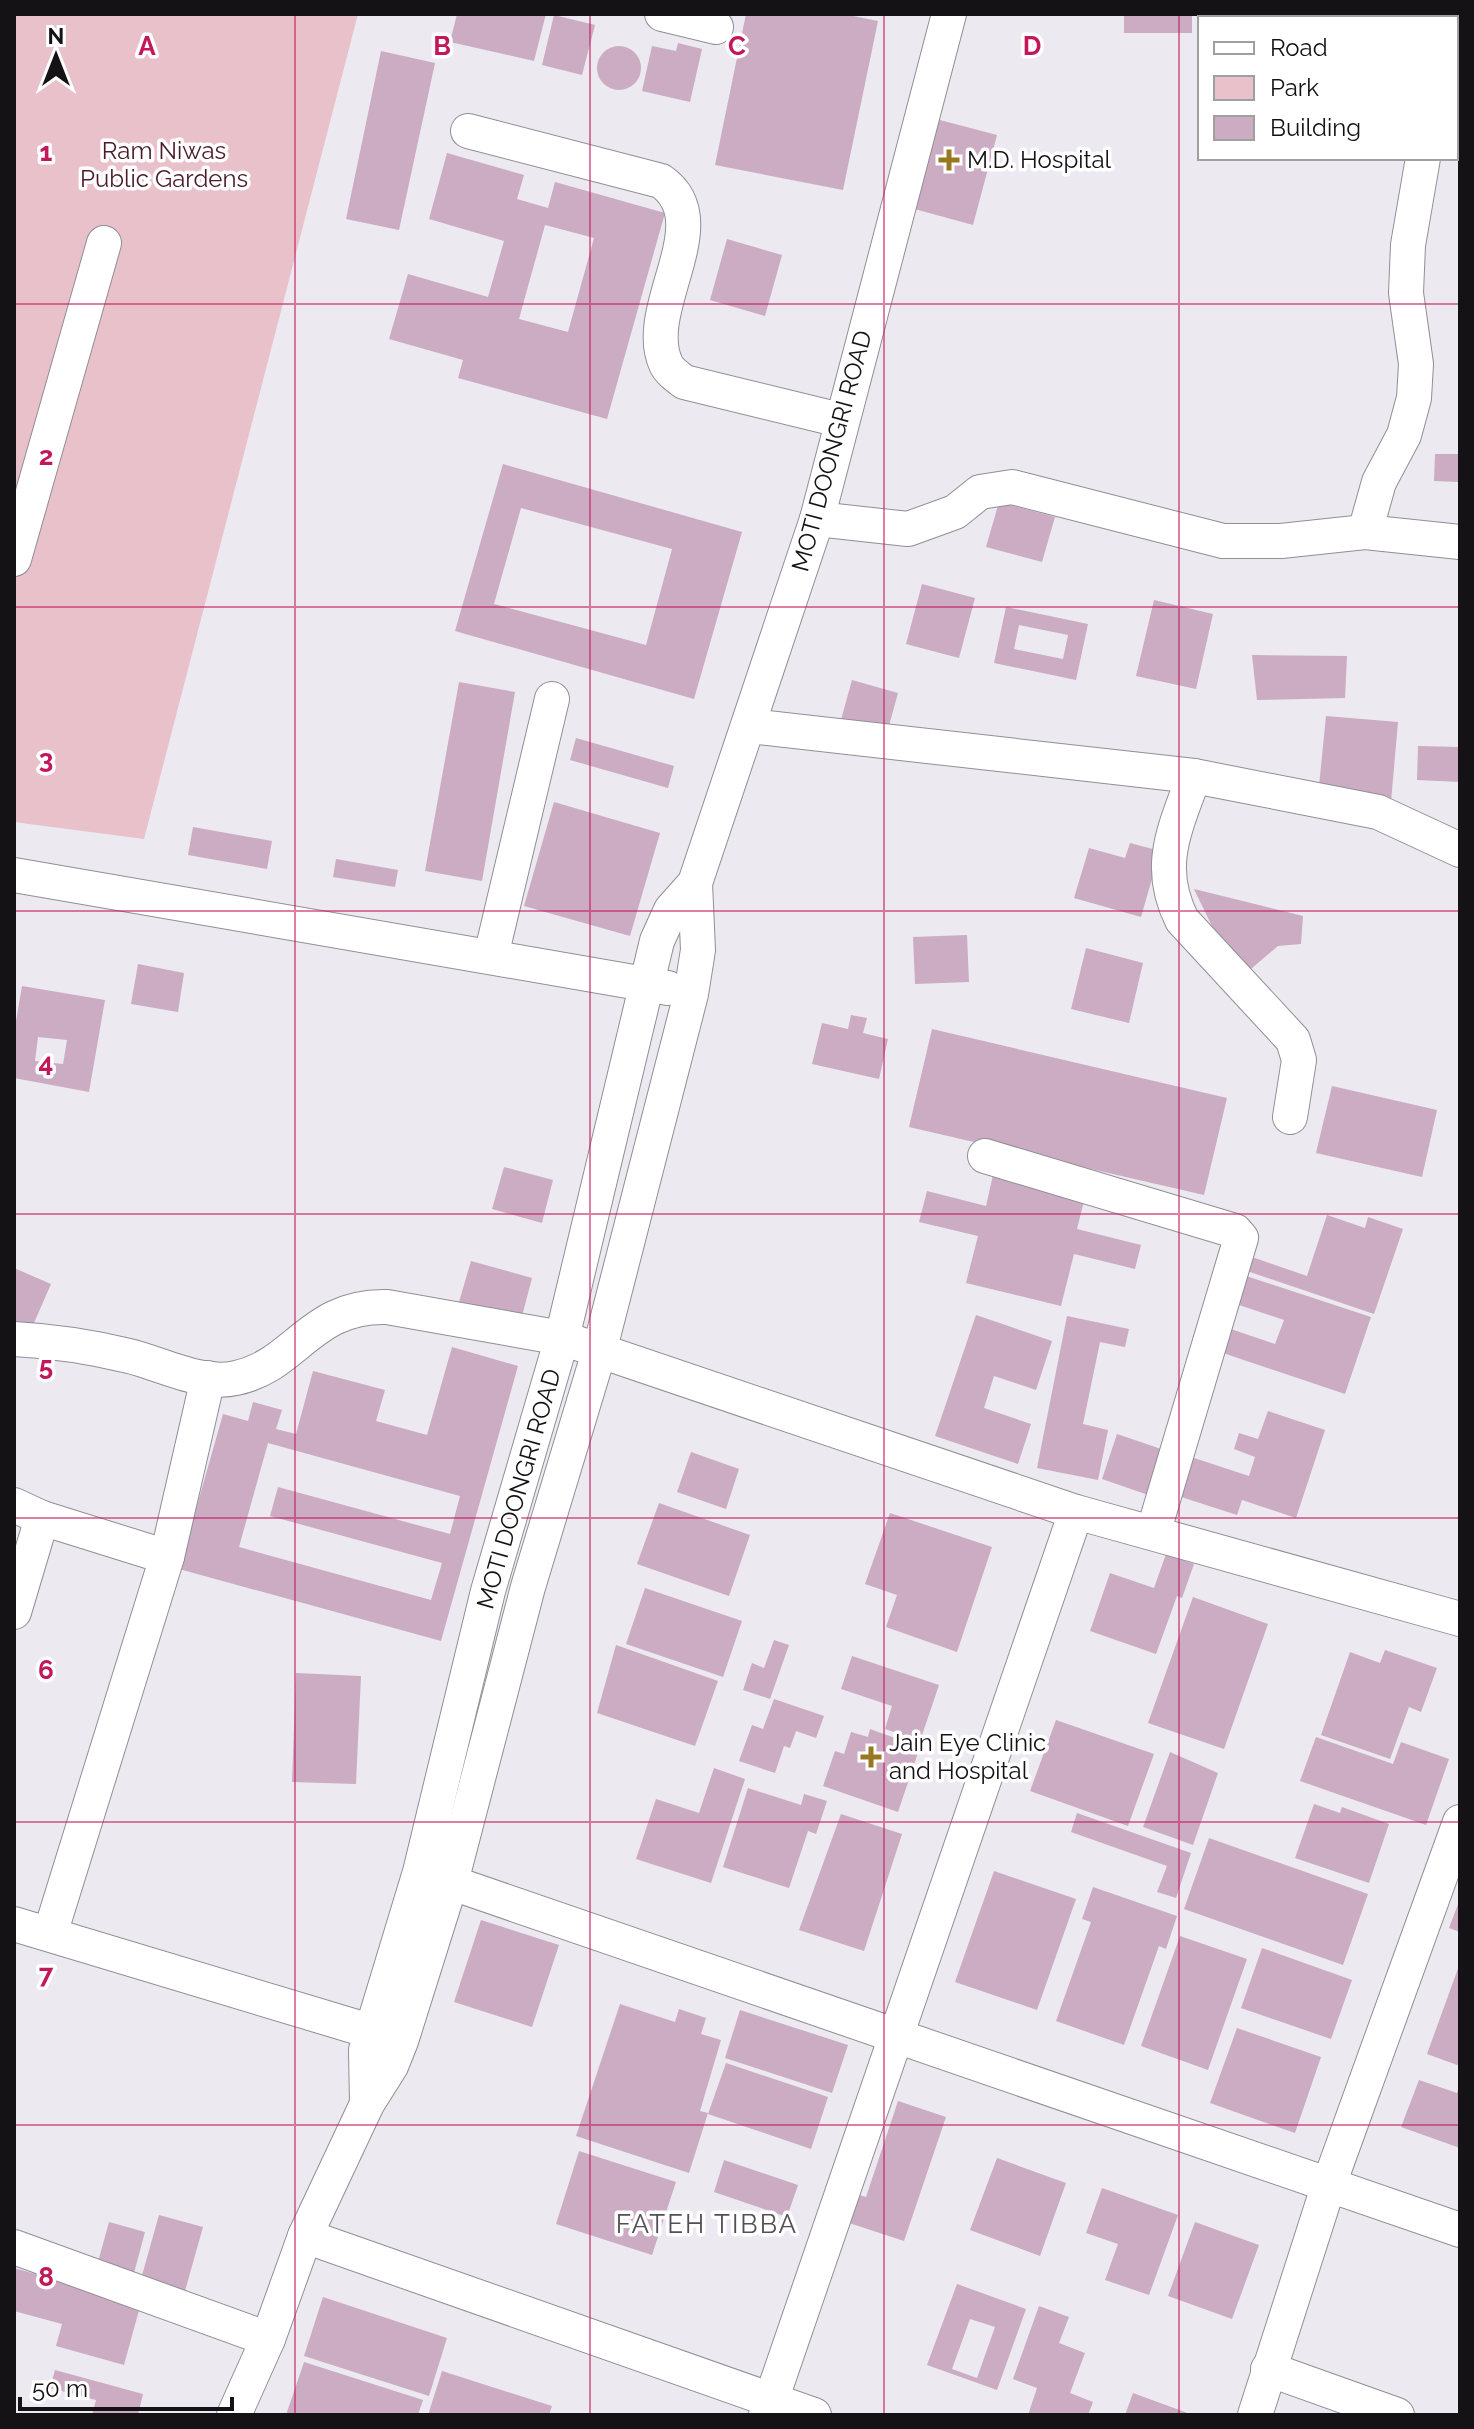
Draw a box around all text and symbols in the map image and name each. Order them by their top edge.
north arrow [16,16,96,96]
legend [1198,16,1458,160]
text: N [48,23,64,49]
text: A [138,31,156,61]
text: B [433,31,451,61]
text: C [728,31,746,61]
text: D [1023,31,1041,61]
text: Road [1270,33,1328,62]
text: Park [1270,73,1319,102]
text: Building [1270,113,1361,142]
park label: Ram Niwas Public Gardens [80,136,248,193]
text: 1 [40,137,53,167]
place label: M.D. Hospital [967,145,1112,174]
marker: M.D. Hospital [938,149,960,171]
street label: MOTI DOONGRI ROAD [785,327,878,575]
text: 2 [39,441,53,471]
text: 3 [39,744,53,774]
text: 4 [39,1048,53,1078]
text: 5 [39,1351,53,1381]
street label: MOTI DOONGRI ROAD [470,1366,567,1612]
text: 6 [38,1655,54,1685]
place label: Jain Eye Clinic and Hospital [889,1728,1046,1785]
marker: Jain Eye Clinic and Hospital [860,1746,882,1768]
text: 7 [39,1959,54,1989]
district label: FATEH TIBBA [616,2209,798,2239]
text: 8 [38,2262,54,2292]
scale bar [20,2361,232,2411]
text: 50 m [32,2374,88,2403]

